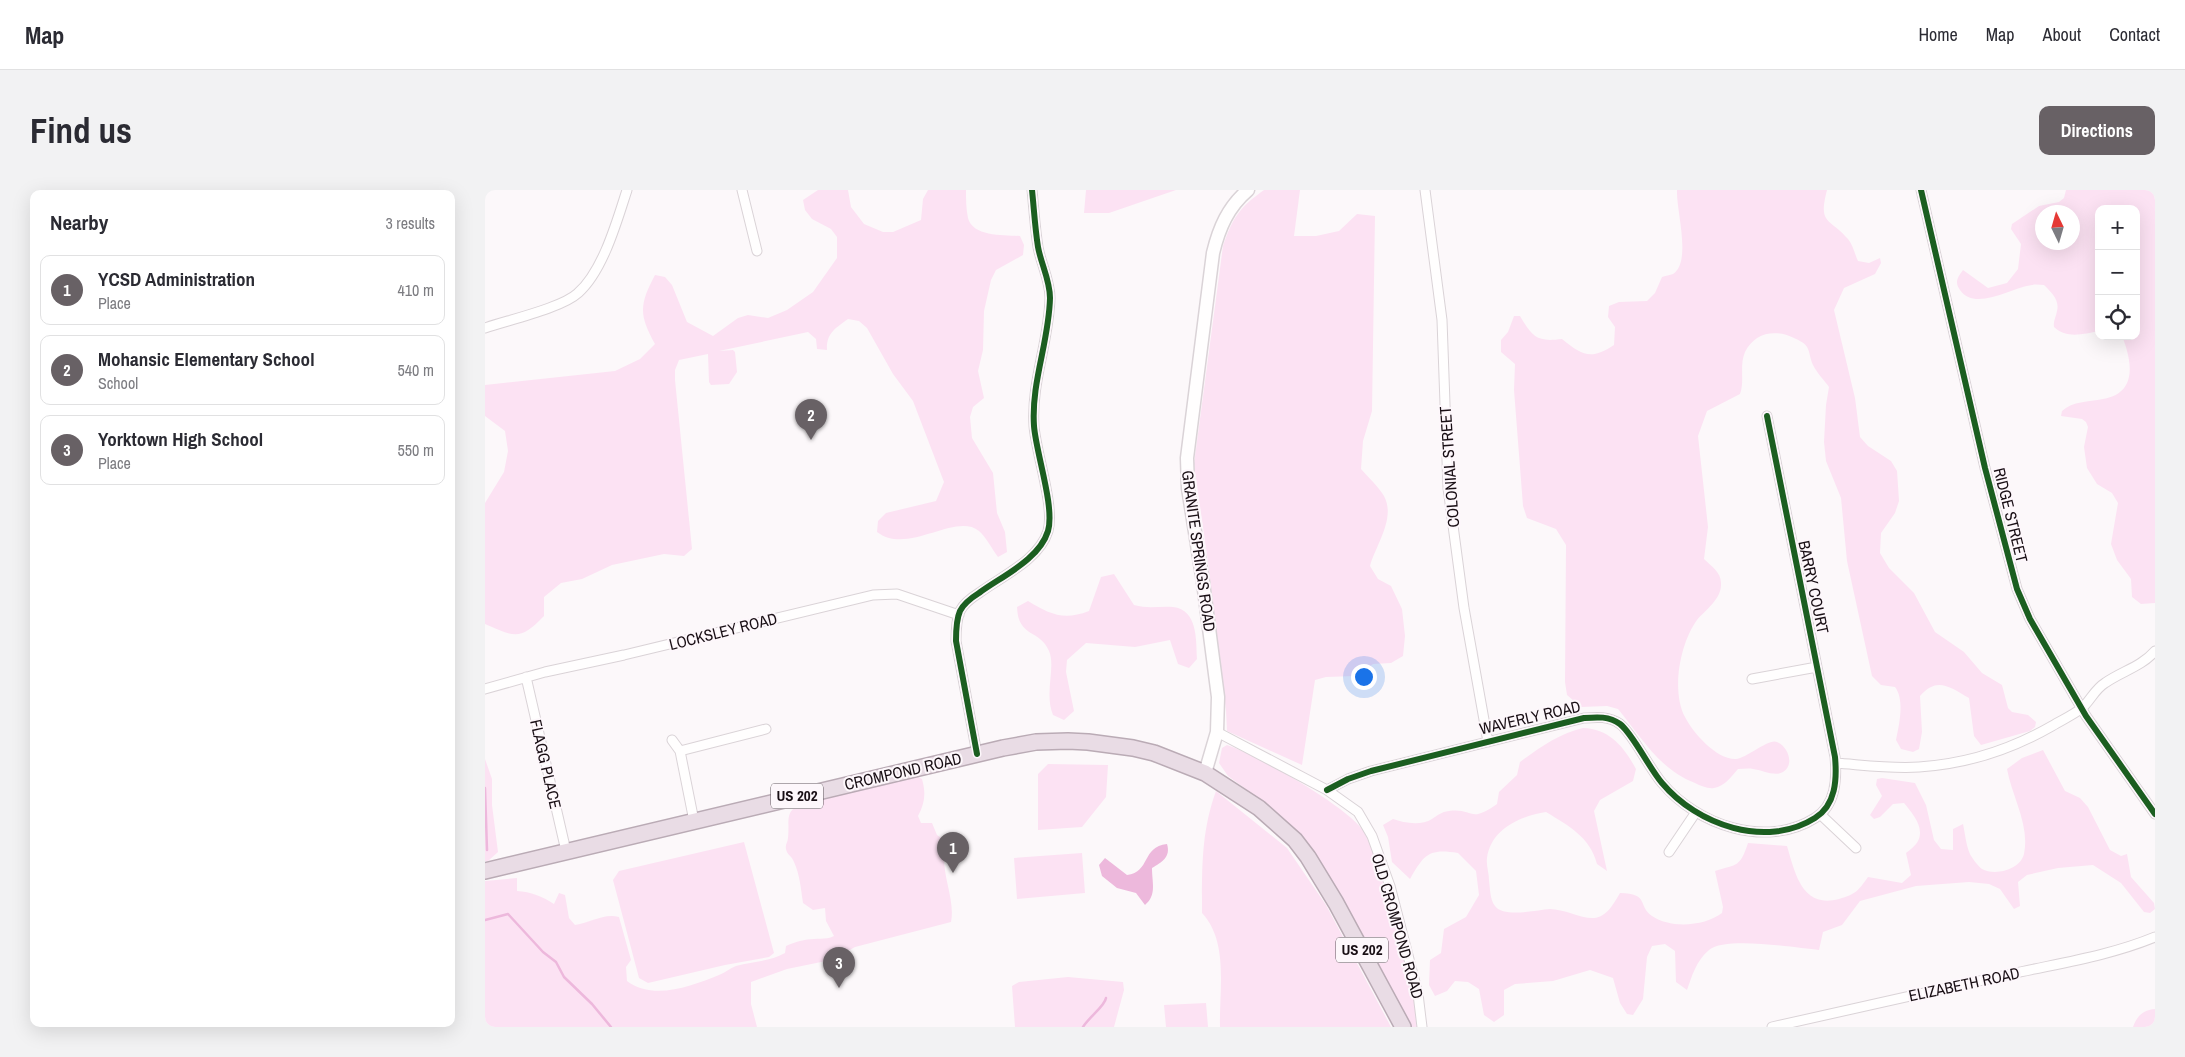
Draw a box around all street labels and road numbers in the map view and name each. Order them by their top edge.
street label: COLONIAL STREET [1434,406,1464,528]
street label: RIDGE STREET [1989,465,2033,565]
street label: GRANITE SPRINGS ROAD [1177,469,1221,633]
street label: BARRY COURT [1793,538,1835,636]
street label: LOCKSLEY ROAD [667,607,779,655]
street label: WAVERLY ROAD [1477,695,1583,739]
street label: FLAGG PLACE [525,717,567,811]
street label: CROMPOND ROAD [842,747,964,795]
road number: US 202 [771,784,823,808]
street label: OLD CROMPOND ROAD [1367,851,1429,1001]
road number: US 202 [1336,938,1388,962]
street label: ELIZABETH ROAD [1906,961,2022,1007]

